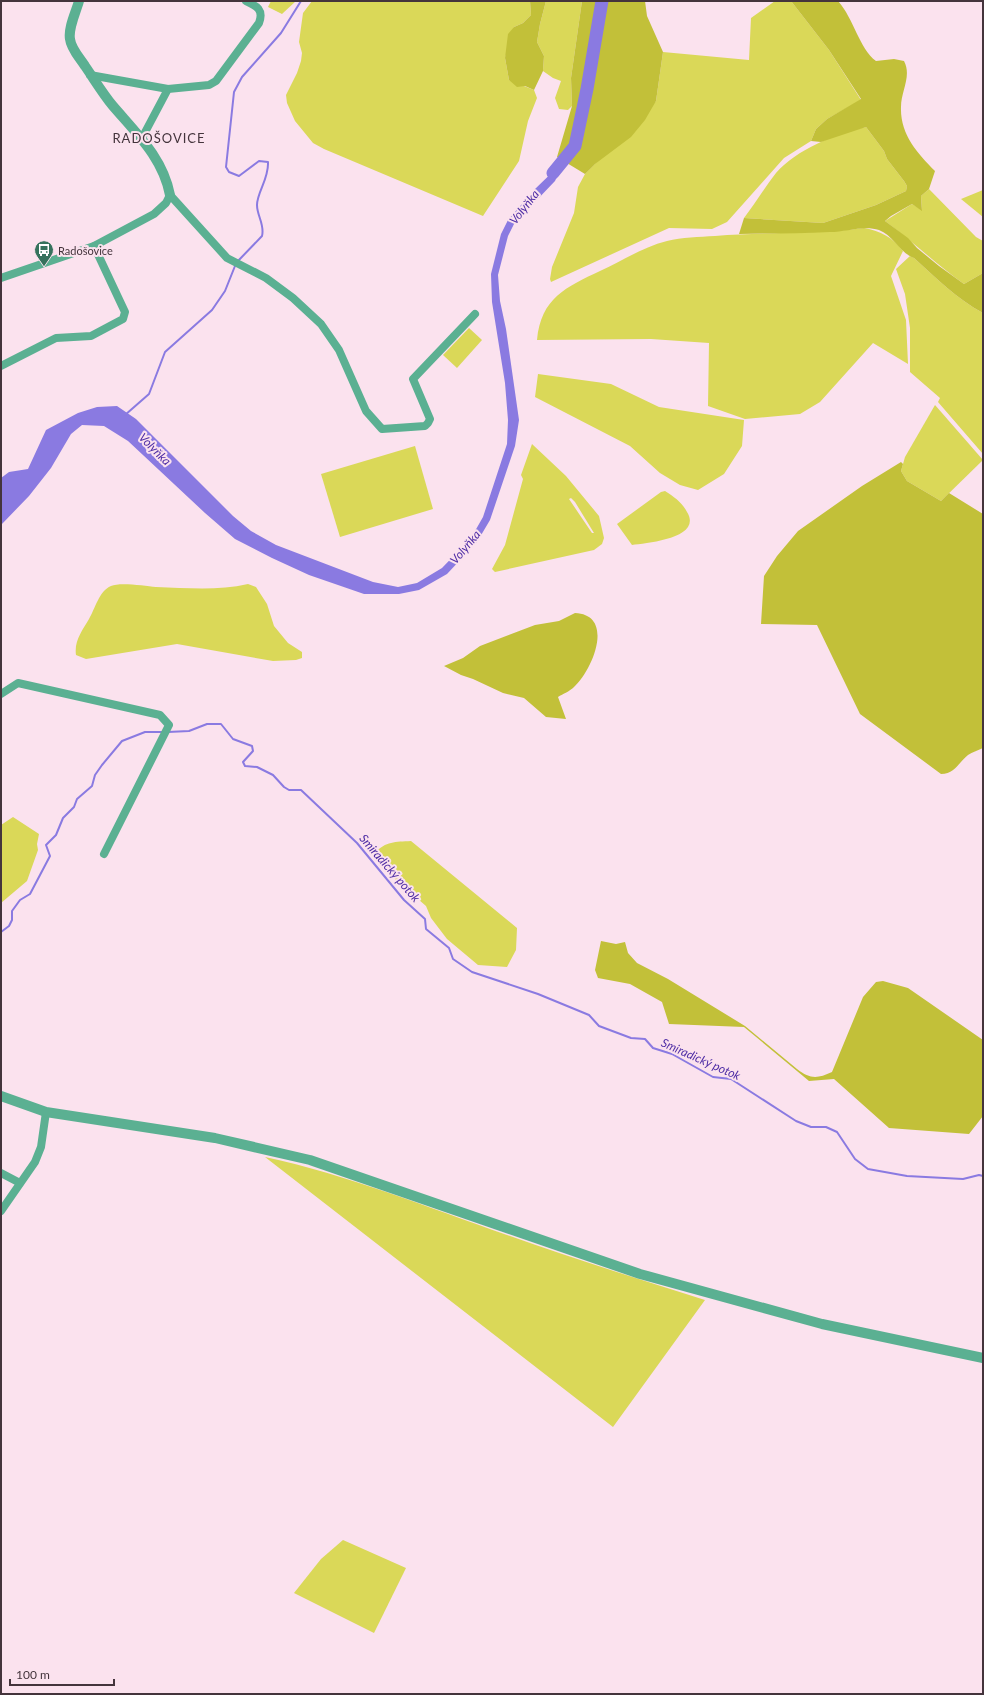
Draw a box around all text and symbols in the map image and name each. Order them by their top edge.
district label: RADOŠOVICE [112,130,206,146]
water label: Volyňka [506,187,542,227]
bus stop icon: Radošovice [33,239,55,267]
place label: Radošovice [58,244,113,257]
water label: Volyňka [136,430,174,468]
water label: Volyňka [447,527,483,567]
water label: Smiradický potok [356,831,424,905]
water label: Smiradický potok [659,1035,743,1083]
scale bar [10,1661,114,1687]
text: 100 m [16,1667,50,1682]

